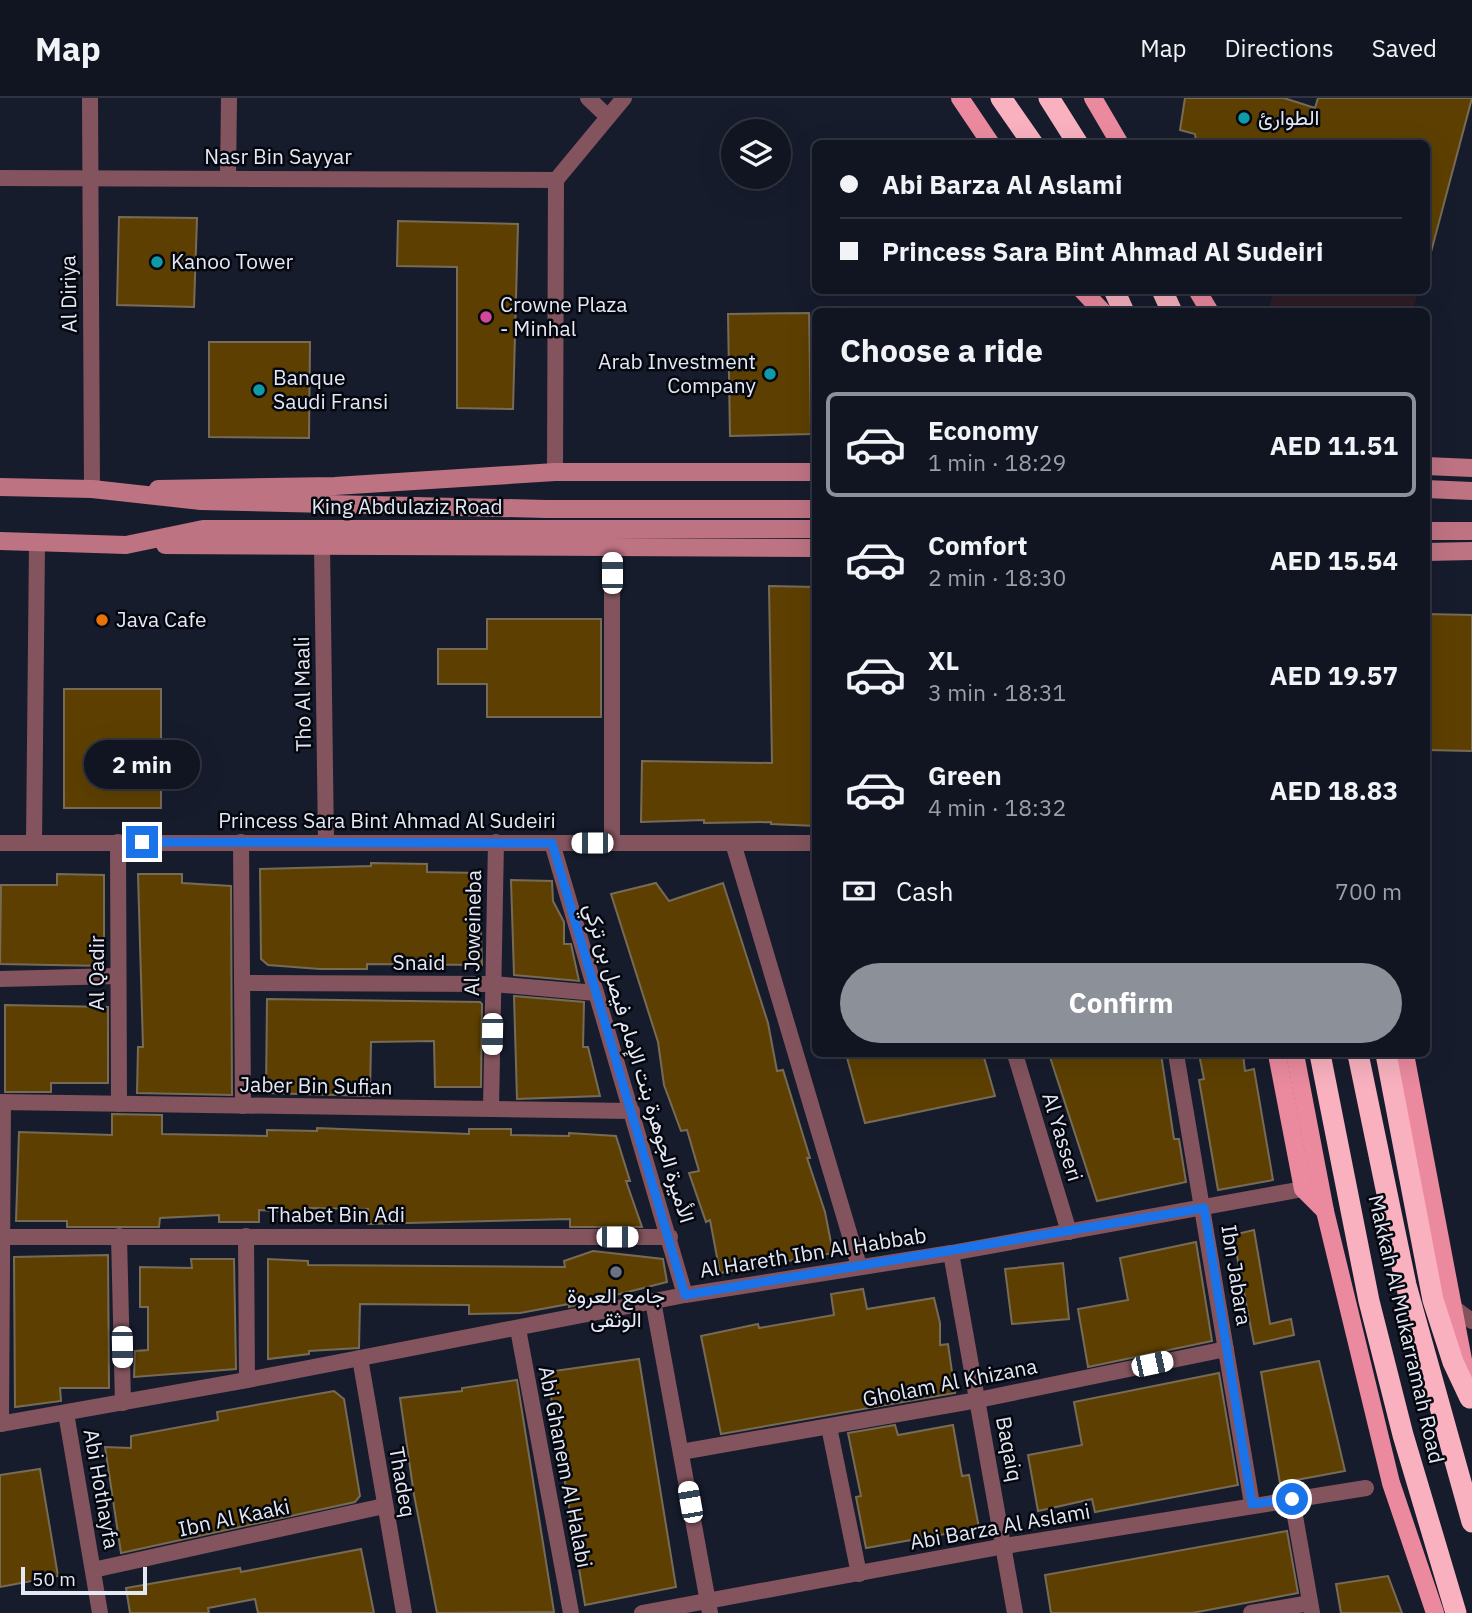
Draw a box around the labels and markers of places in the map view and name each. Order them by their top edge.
place label: الطوارئ [1258,103,1319,131]
marker: الطوارئ [1236,110,1252,126]
place label: Kanoo Tower [171,247,293,275]
marker: Kanoo Tower [149,254,165,270]
place label: Crowne Plaza - Minhal [500,290,627,342]
marker: Crowne Plaza - Minhal [478,309,494,325]
place label: Arab Investment Company [598,347,757,399]
place label: Banque Saudi Fransi [273,363,388,415]
marker: Arab Investment Company [762,366,778,382]
marker: Banque Saudi Fransi [251,382,267,398]
place label: Java Cafe [116,605,207,633]
marker: Java Cafe [94,612,110,628]
marker: جامع العروة الوثقى [608,1264,624,1280]
place label: جامع العروة الوثقى [567,1281,665,1333]

